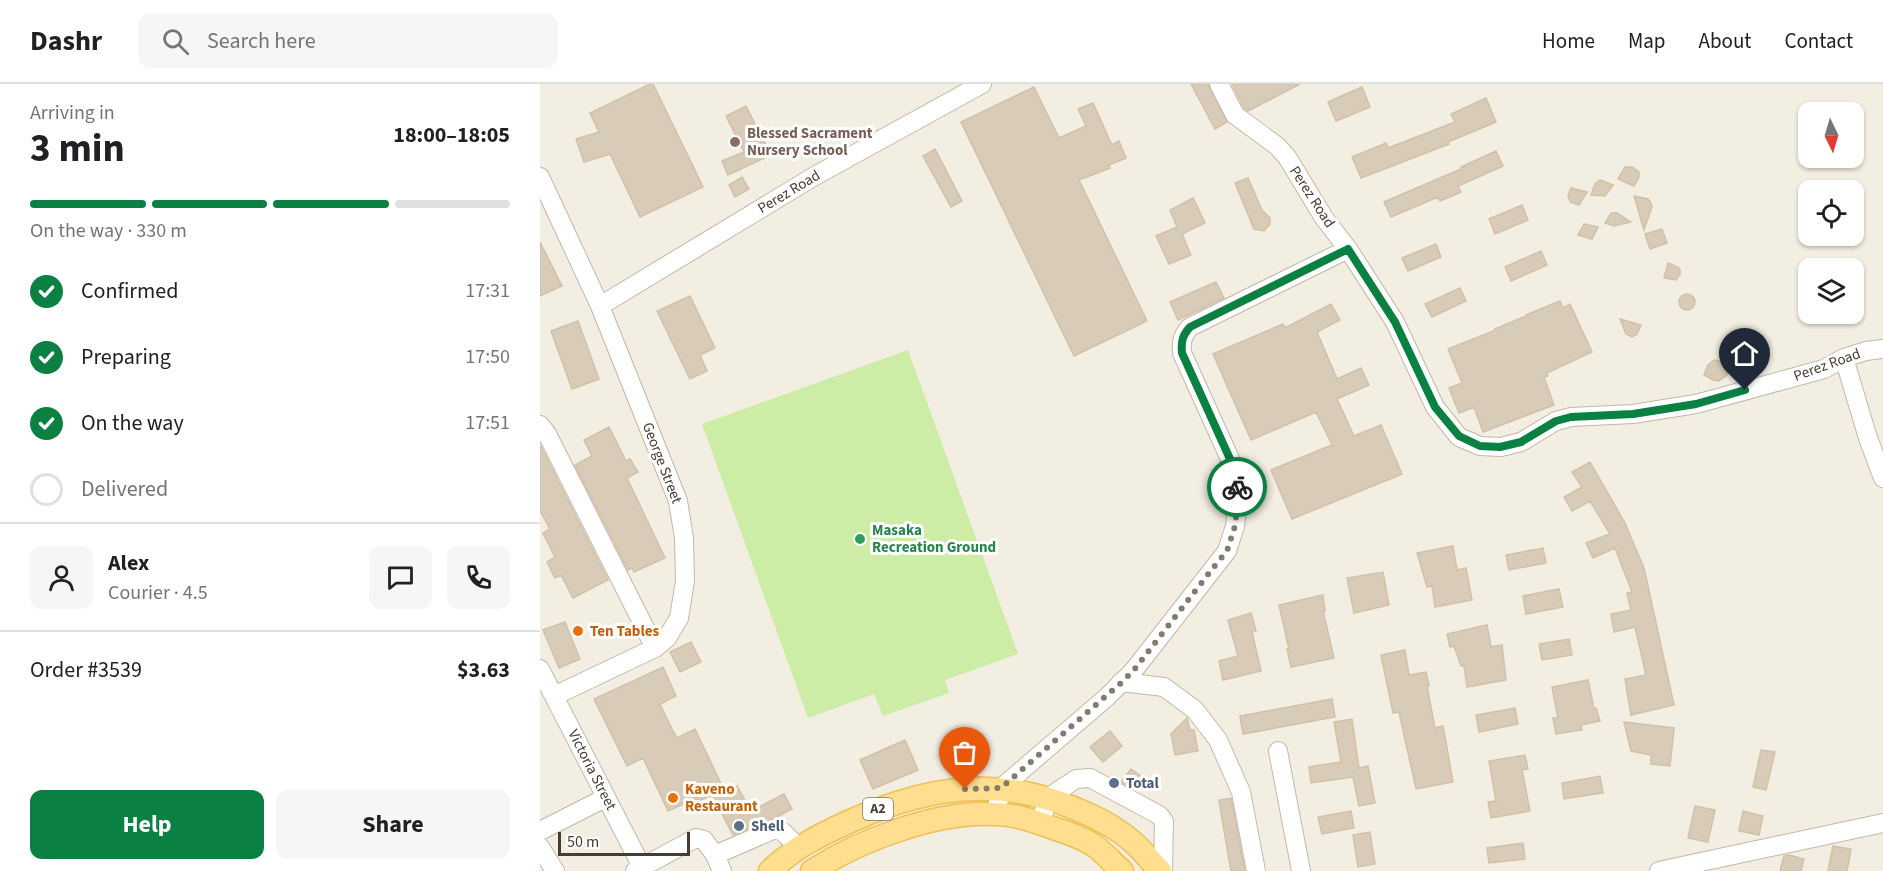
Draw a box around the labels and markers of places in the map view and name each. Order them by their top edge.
place label: Blessed Sacrament Nursery School [747,123,873,161]
marker: Blessed Sacrament Nursery School [728,135,742,149]
pin [1719,328,1770,390]
place label: Masaka Recreation Ground [872,520,996,558]
marker: Masaka Recreation Ground [853,532,867,546]
place label: Ten Tables [590,621,659,642]
marker: Ten Tables [571,624,585,638]
pin [939,727,990,789]
place label: Total [1126,773,1159,794]
marker: Total [1107,776,1121,790]
place label: Kaveno Restaurant [685,779,758,817]
marker: Kaveno Restaurant [666,791,680,805]
place label: Shell [751,816,785,837]
marker: Shell [732,819,746,833]

